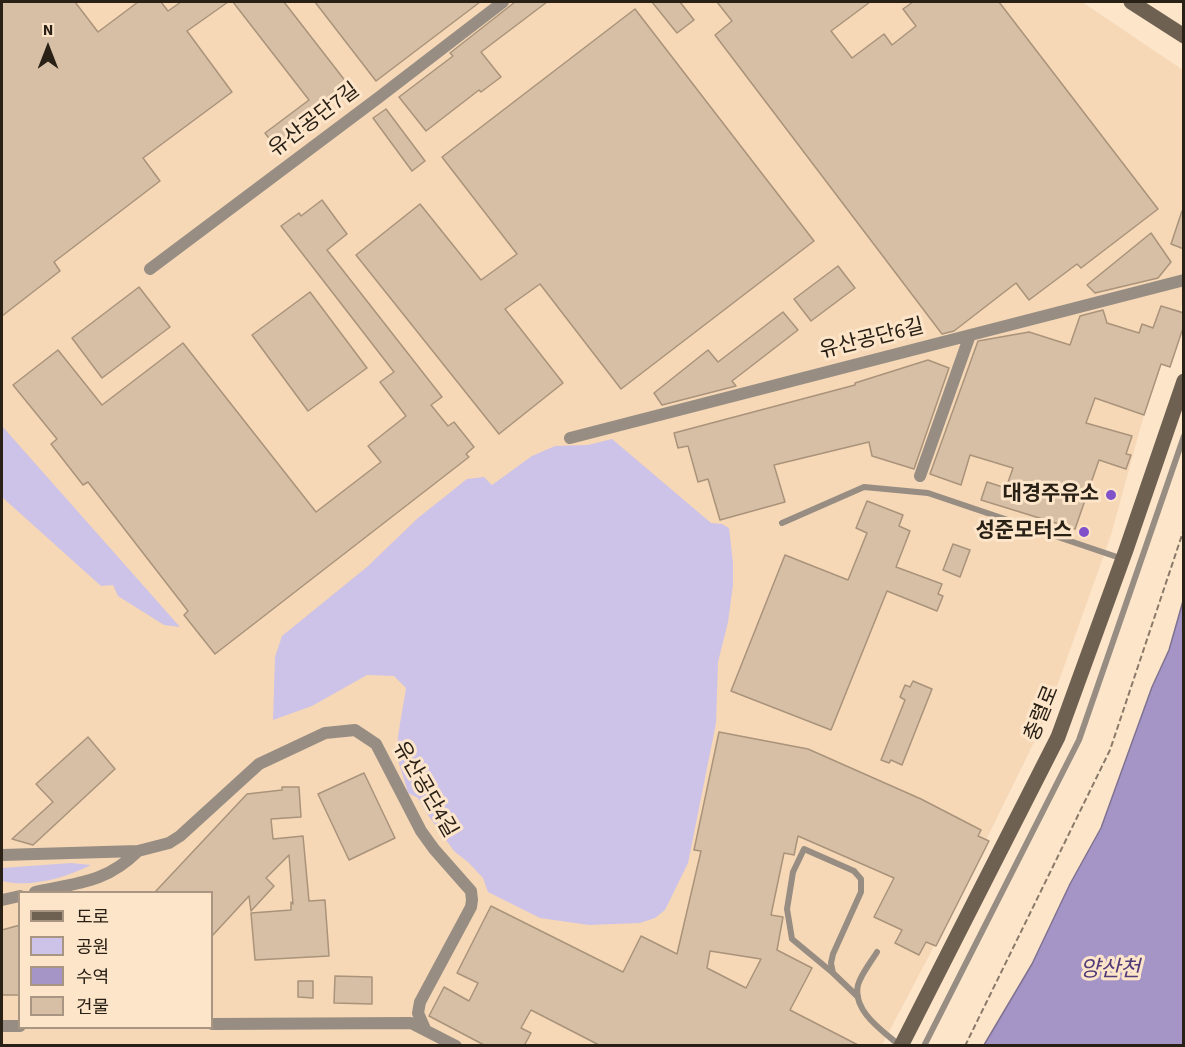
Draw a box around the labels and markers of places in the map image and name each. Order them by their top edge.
place label: 대경주유소 [1002,482,1099,508]
marker: 대경주유소 [1104,488,1118,502]
place label: 성준모터스 [975,519,1072,545]
marker: 성준모터스 [1077,525,1091,539]

